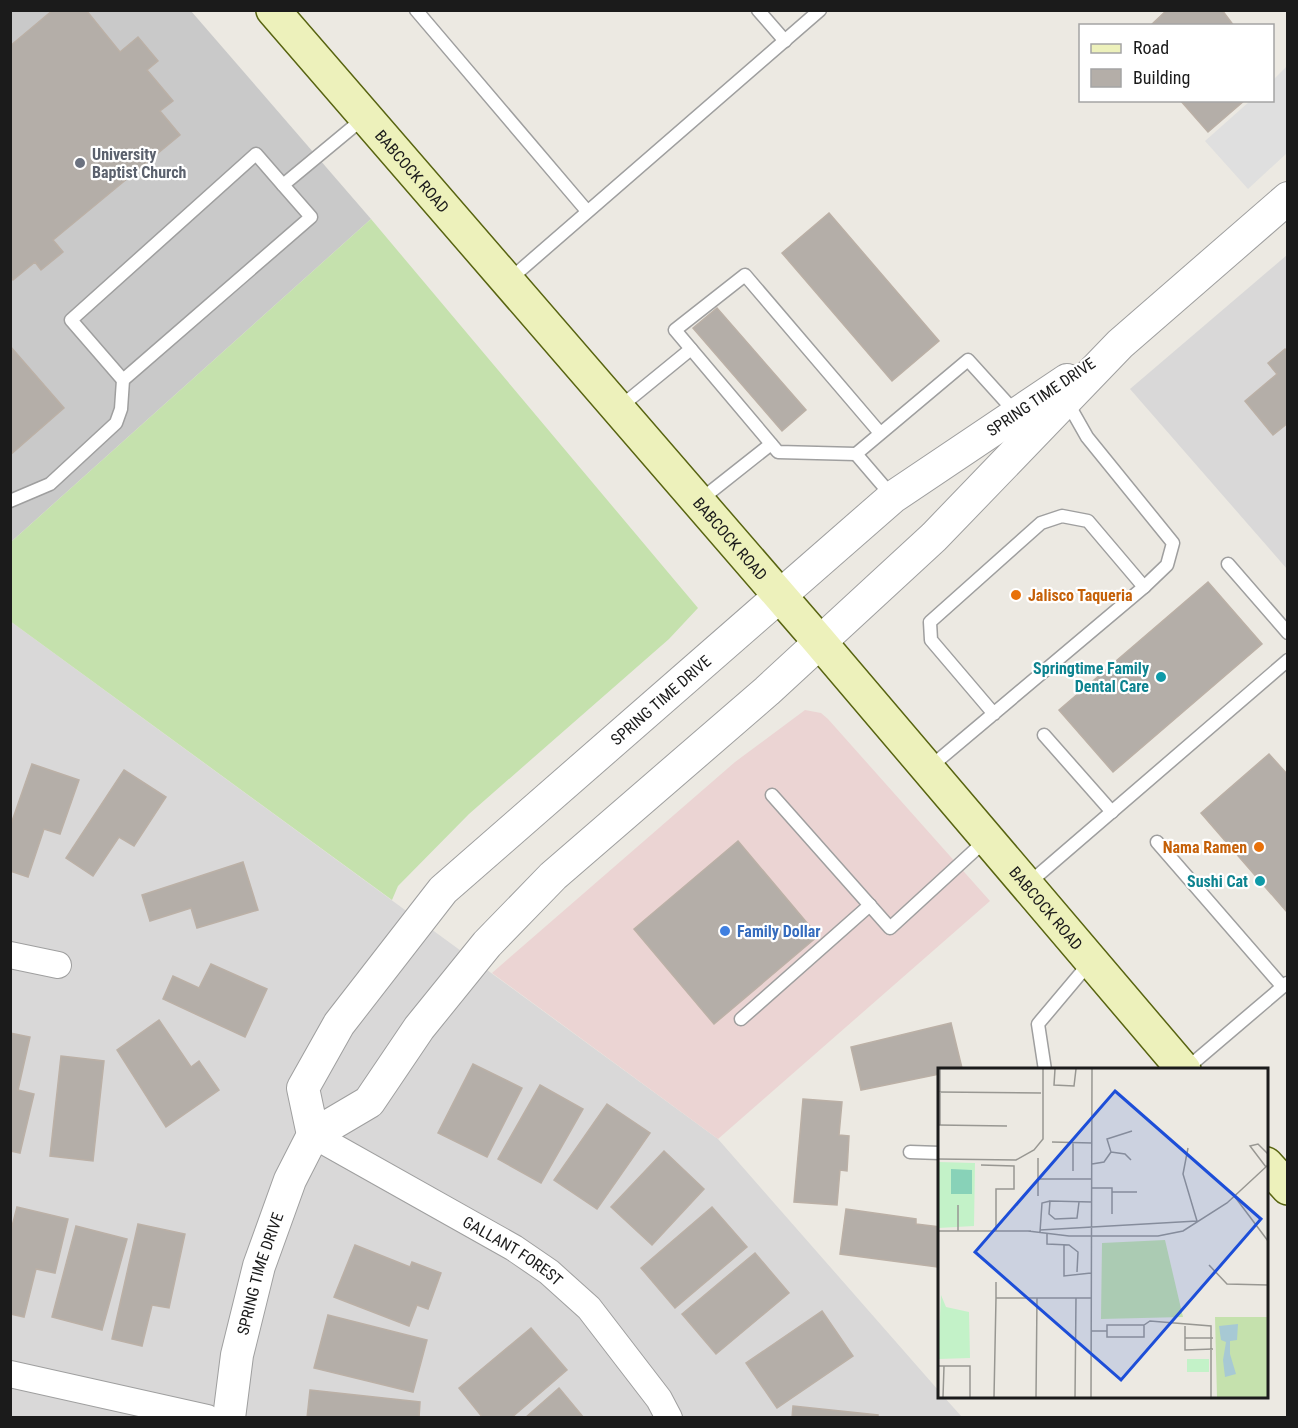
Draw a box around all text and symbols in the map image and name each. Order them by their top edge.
legend [1079,24,1274,102]
text: Road [1133,37,1169,58]
text: Building [1133,67,1190,88]
street label: BABCOCK ROAD [371,126,453,216]
place label: University Baptist Church [92,145,187,182]
marker: University Baptist Church [73,156,87,170]
street label: SPRING TIME DRIVE [983,354,1099,440]
street label: BABCOCK ROAD [689,493,771,584]
place label: Jalisco Taqueria [1028,586,1133,605]
marker: Jalisco Taqueria [1009,588,1023,602]
street label: SPRING TIME DRIVE [607,651,715,749]
place label: Springtime Family Dental Care [1033,659,1149,696]
marker: Springtime Family Dental Care [1154,670,1168,684]
place label: Nama Ramen [1163,838,1247,857]
marker: Nama Ramen [1252,840,1266,854]
street label: BABCOCK ROAD [1005,863,1087,953]
place label: Sushi Cat [1187,872,1248,891]
marker: Sushi Cat [1253,874,1267,888]
place label: Family Dollar [737,922,821,941]
marker: Family Dollar [718,924,732,938]
inset map [938,1068,1268,1398]
street label: SPRING TIME DRIVE [233,1210,287,1337]
street label: GALLANT FOREST [460,1212,567,1289]

